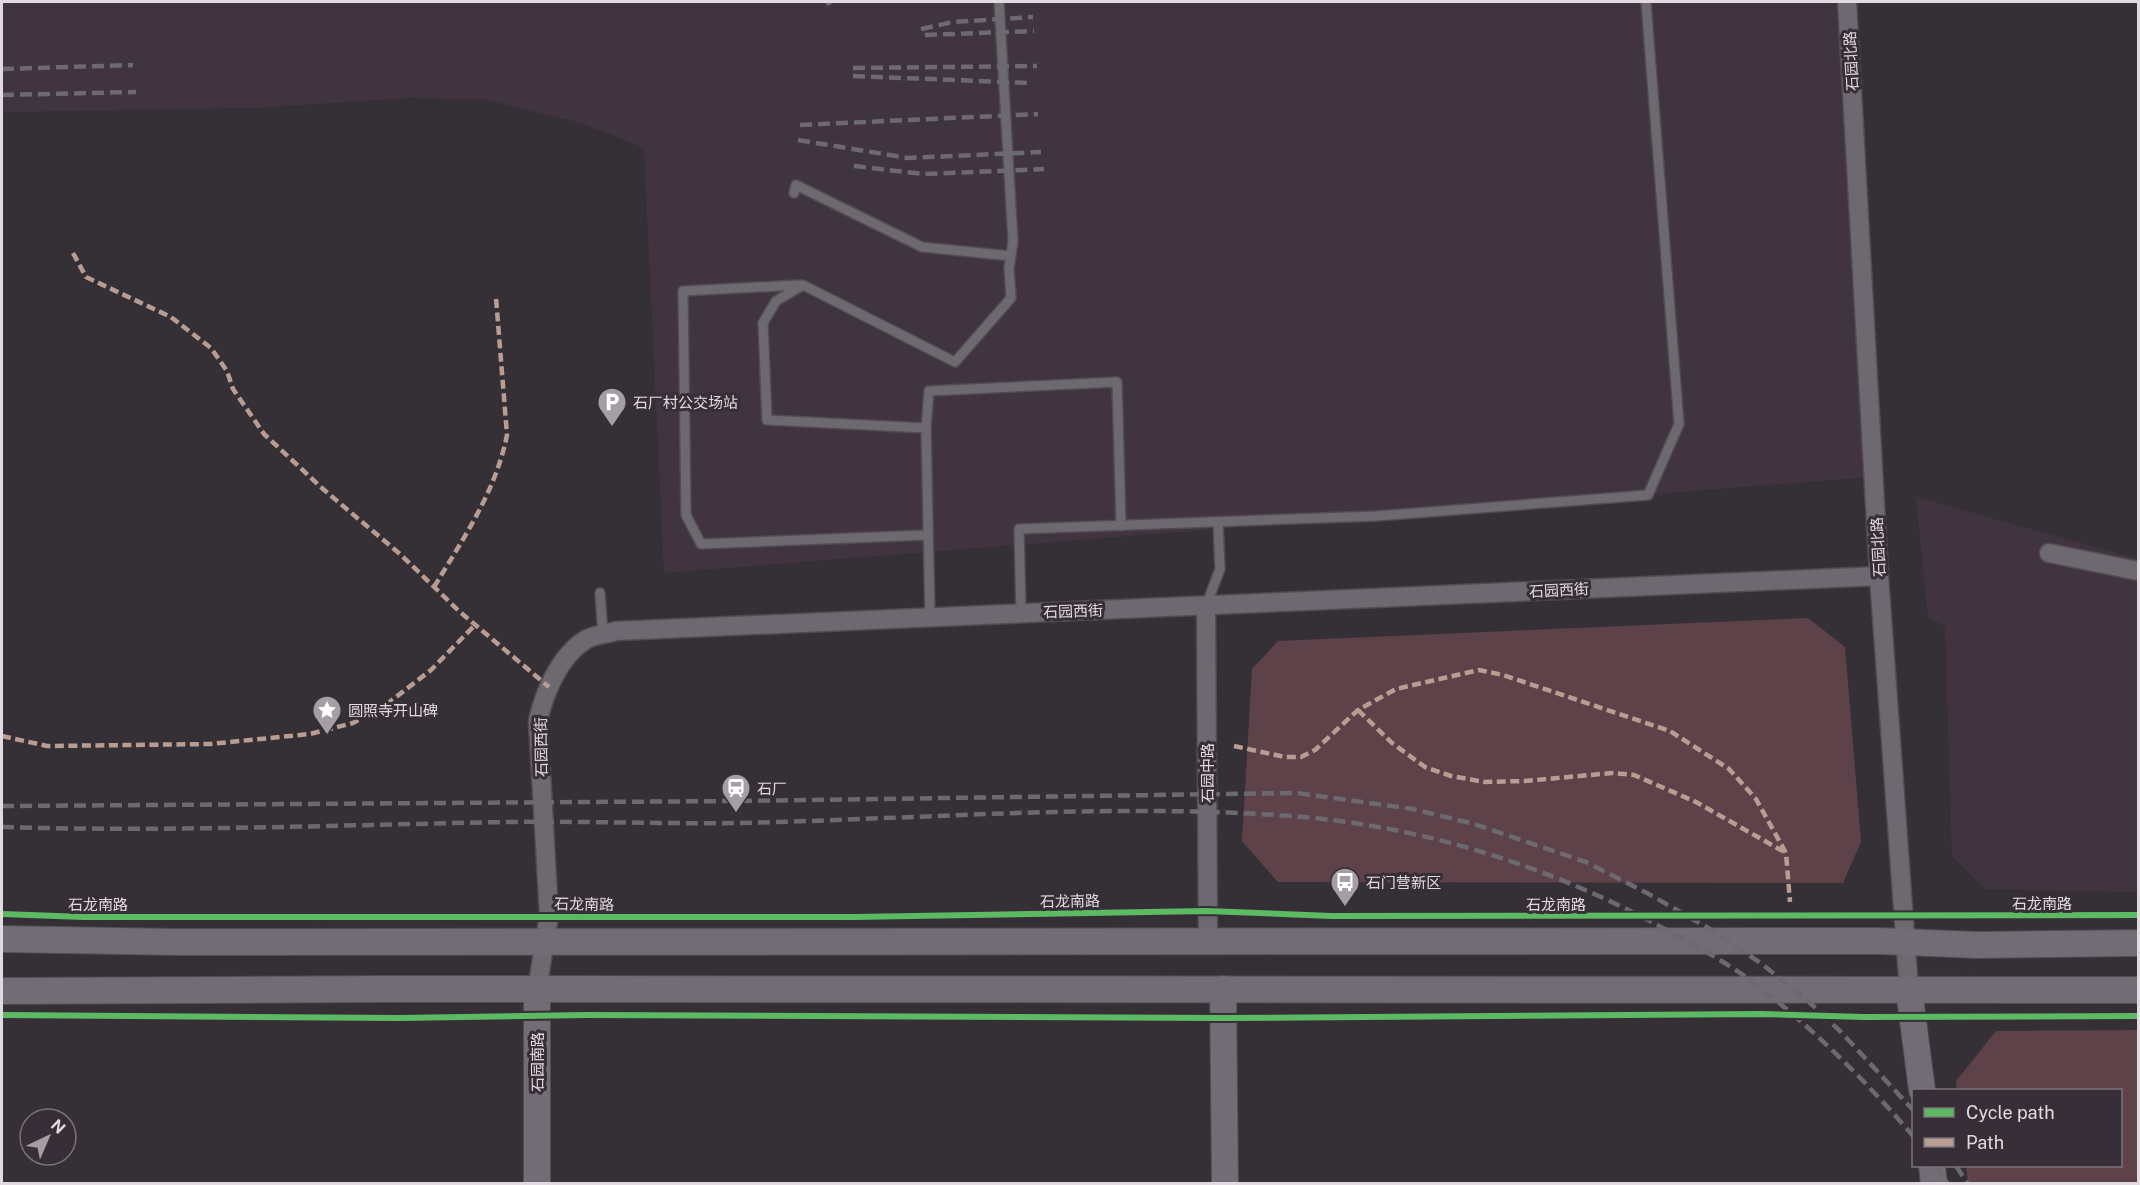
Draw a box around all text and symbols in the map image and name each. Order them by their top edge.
street label: 石园北路 [1841,31,1861,91]
parking icon: 石厂村公交场站 [596,386,628,428]
place label: 石厂村公交场站 [633,394,738,411]
street label: 石园北路 [1868,517,1888,577]
street label: 石园西街 [1529,580,1589,600]
street label: 石园西街 [1043,601,1103,621]
place icon: 圆照寺开山碑 [311,694,343,736]
place label: 圆照寺开山碑 [348,702,438,719]
street label: 石园西街 [532,717,550,777]
street label: 石园中路 [1199,743,1216,803]
station icon: 石厂 [720,772,752,814]
place label: 石厂 [757,780,787,797]
bus stop icon: 石门营新区 [1329,866,1361,908]
place label: 石门营新区 [1366,874,1441,891]
street label: 石龙南路 [1040,892,1100,910]
street label: 石龙南路 [554,895,614,913]
street label: 石龙南路 [2012,895,2072,912]
street label: 石龙南路 [68,896,128,913]
street label: 石龙南路 [1526,896,1586,913]
street label: 石园南路 [529,1032,546,1092]
legend [1912,1089,2122,1167]
text: Cycle path [1966,1102,2055,1123]
north arrow [18,1107,78,1167]
text: N [47,1115,69,1138]
text: Path [1966,1132,2004,1153]

